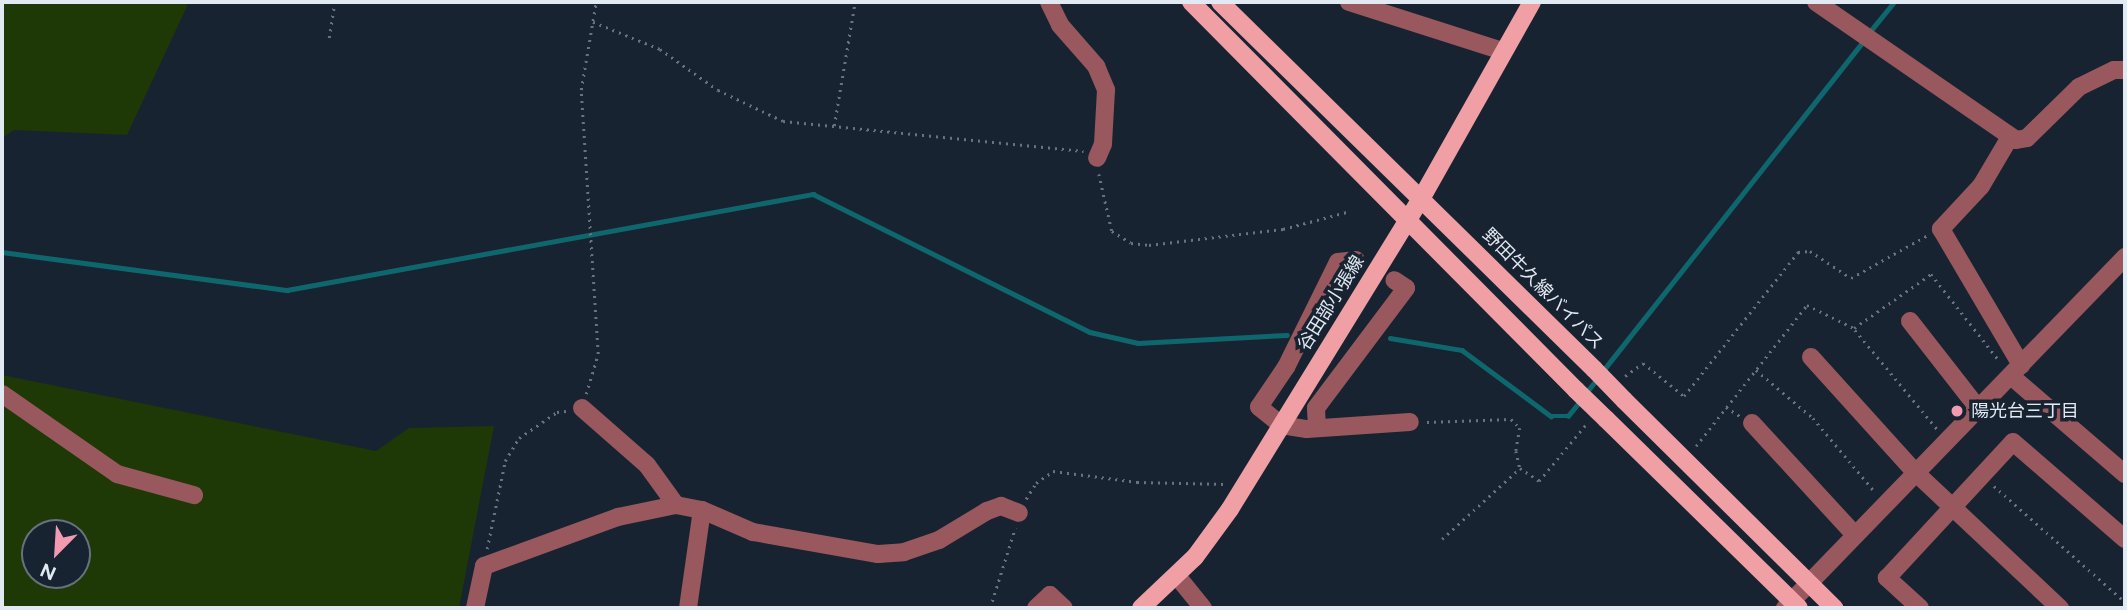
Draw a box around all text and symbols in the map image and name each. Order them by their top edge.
street label: 野田牛久線バイパス [1478,224,1608,354]
street label: 谷田部小張線 [1293,251,1369,355]
place label: 陽光台三丁目 [1971,400,2079,422]
marker: 陽光台三丁目 [1949,403,1965,419]
north arrow [21,519,91,589]
text: N [37,558,59,585]

